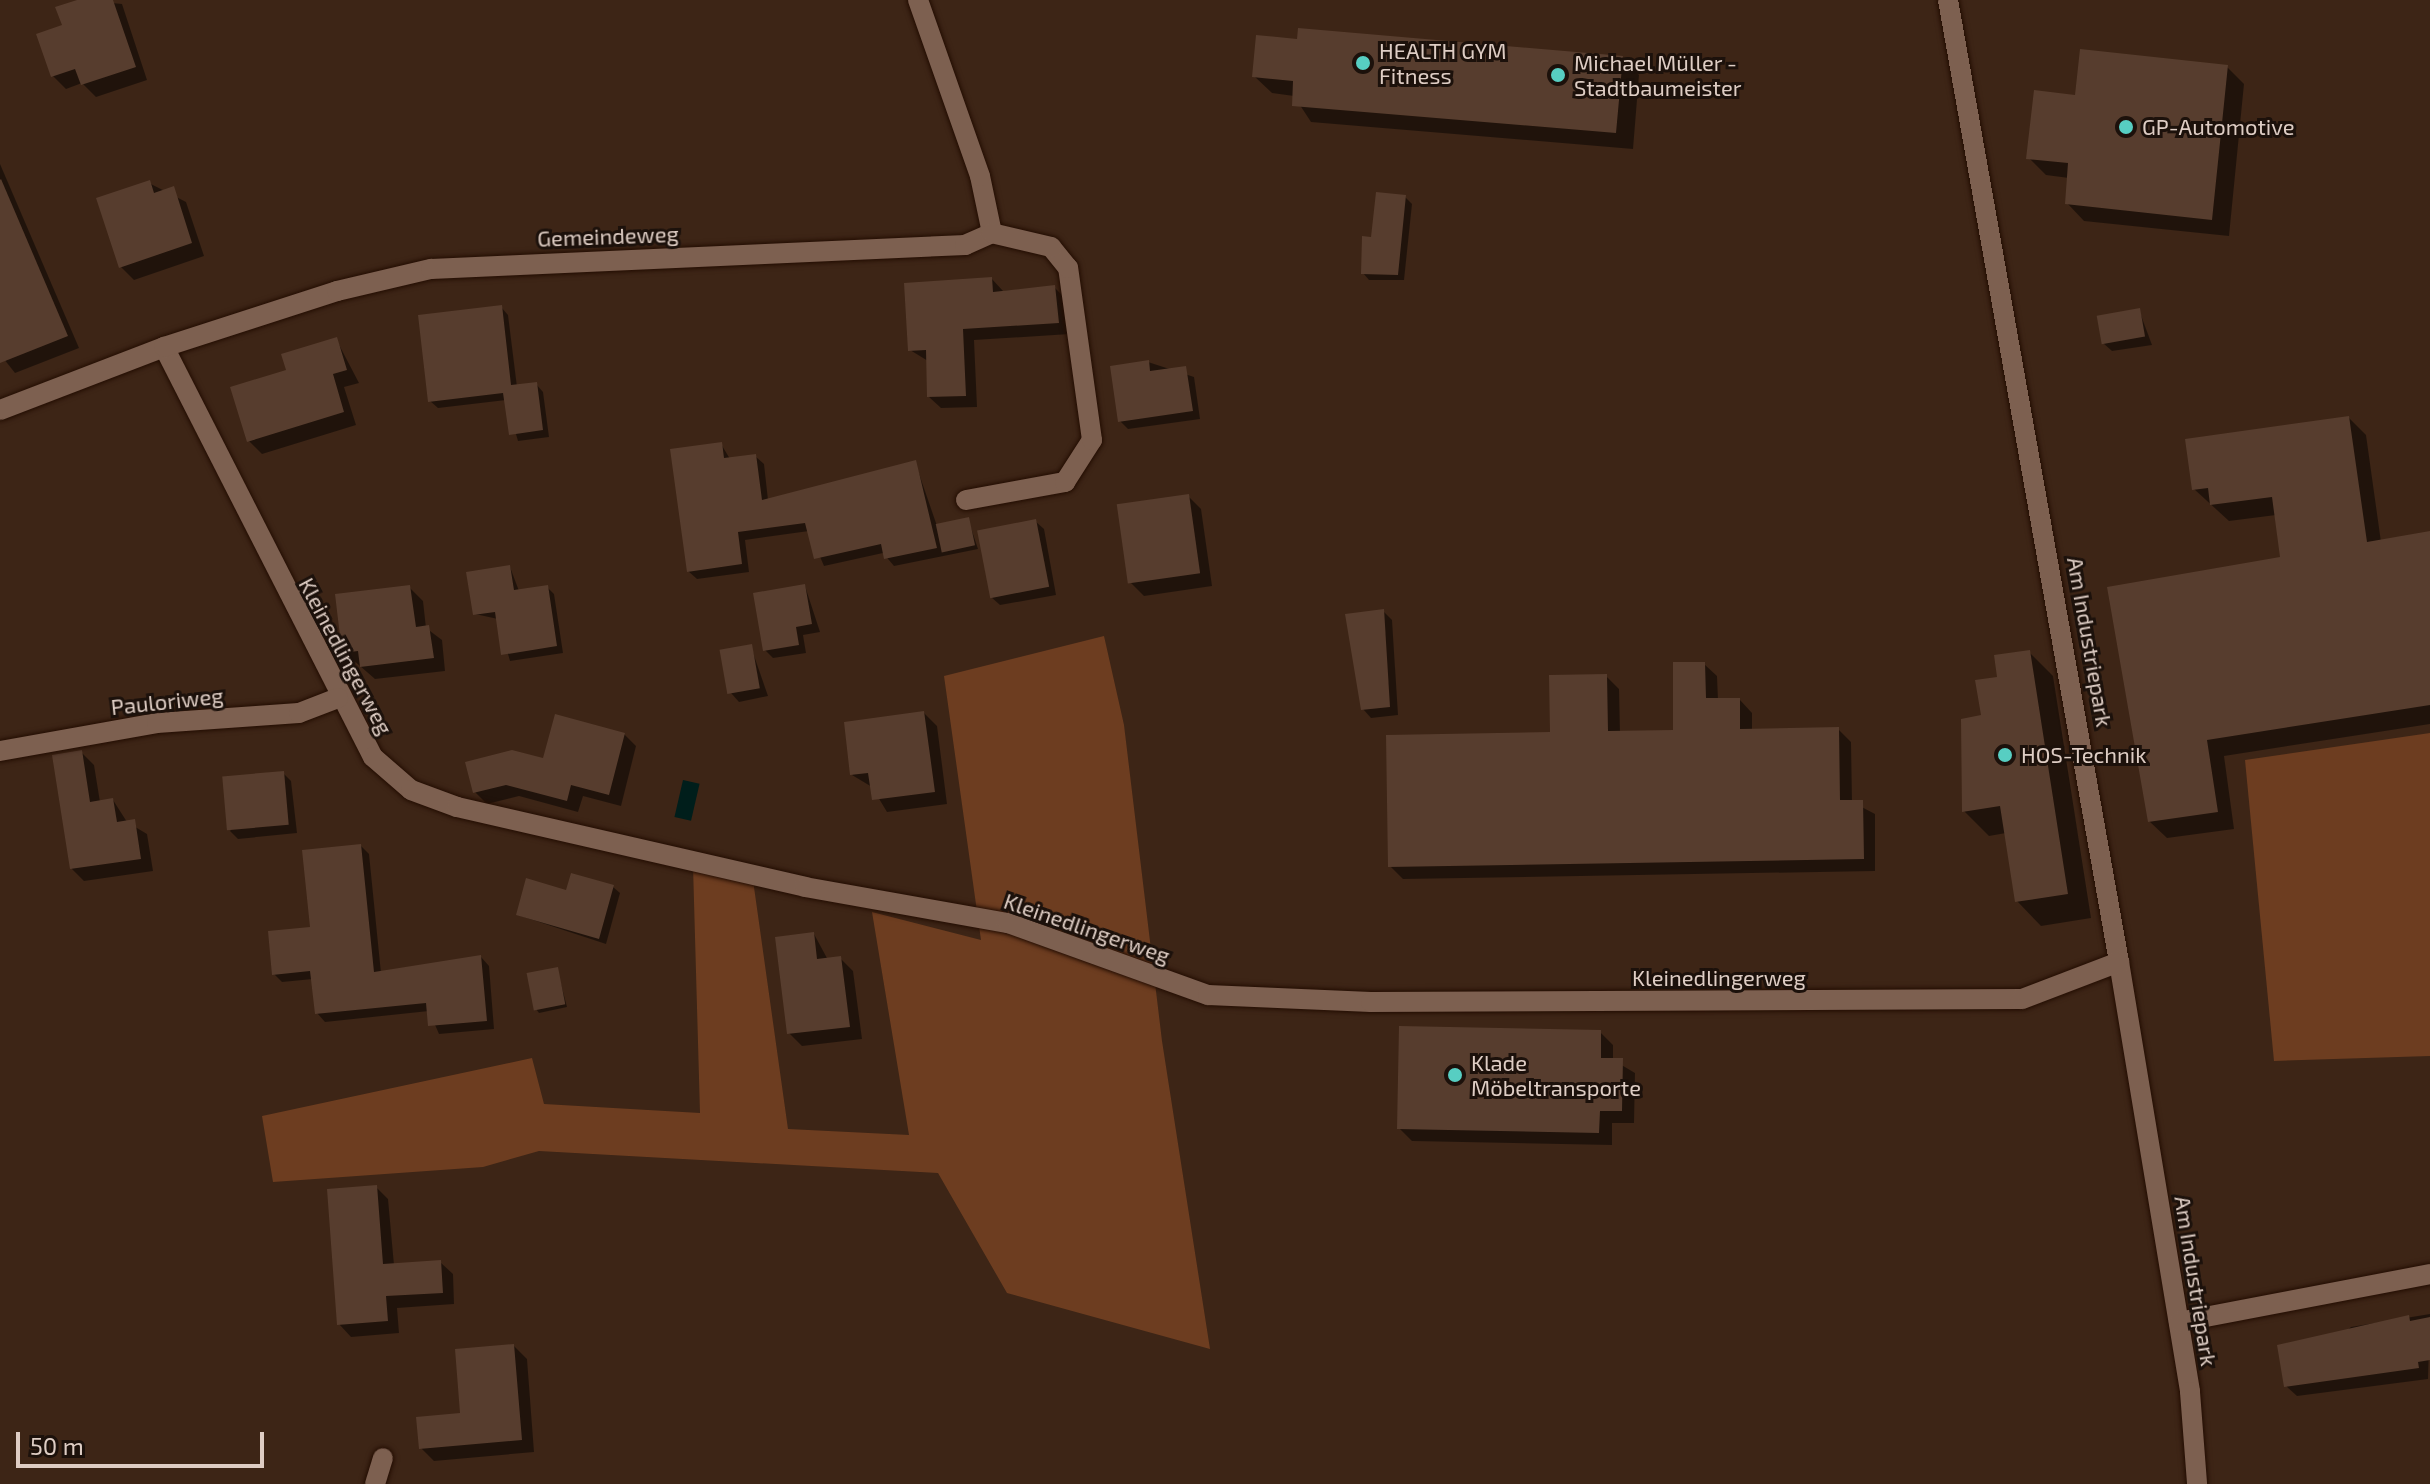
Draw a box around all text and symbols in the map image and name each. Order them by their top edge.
place label: HEALTH GYM Fitness [1379,37,1507,88]
place label: Michael Müller - Stadtbaumeister [1574,49,1742,100]
marker: HEALTH GYM Fitness [1354,54,1372,72]
marker: Michael Müller - Stadtbaumeister [1549,66,1567,84]
place label: GP-Automotive [2142,114,2295,140]
marker: GP-Automotive [2117,118,2135,136]
street label: Gemeindeweg [537,220,679,252]
street label: Am Industriepark [2062,555,2118,729]
street label: Kleinedlingerweg [294,573,398,739]
street label: Pauloriweg [109,682,225,720]
place label: HOS-Technik [2021,742,2147,768]
marker: HOS-Technik [1996,746,2014,764]
street label: Kleinedlingerweg [1001,887,1173,969]
street label: Kleinedlingerweg [1632,965,1806,991]
place label: Klade Möbeltransporte [1471,1049,1641,1100]
marker: Klade Möbeltransporte [1446,1066,1464,1084]
street label: Am Industriepark [2170,1194,2222,1368]
scale bar [20,1416,268,1466]
text: 50 m [30,1431,84,1460]

